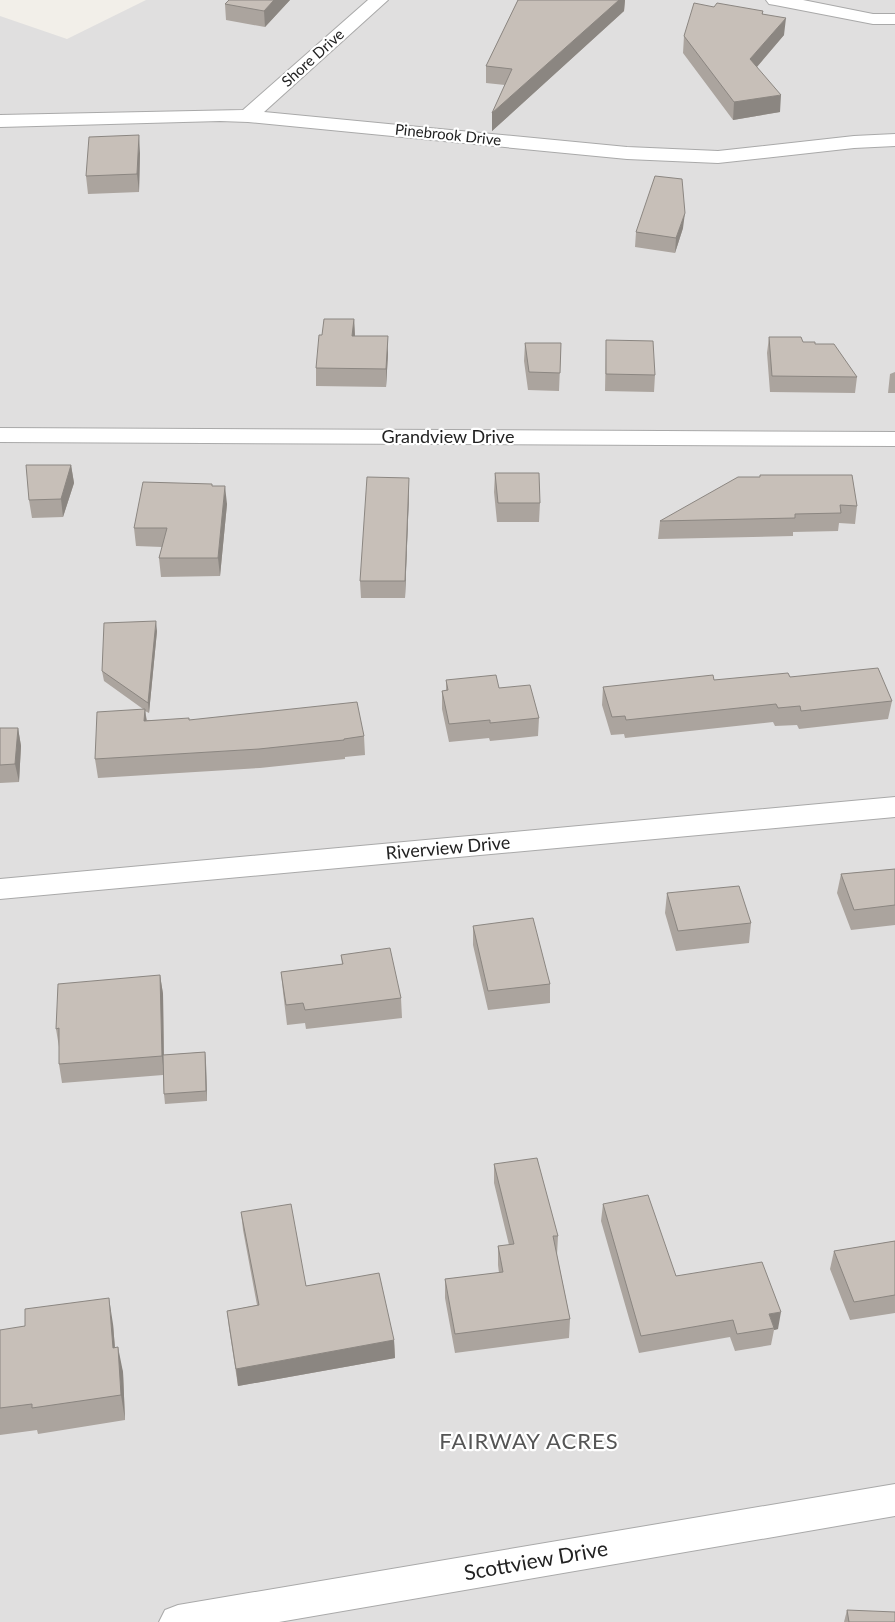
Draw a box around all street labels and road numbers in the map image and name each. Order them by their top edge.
street label: Shore Drive [277,25,347,90]
street label: Pinebrook Drive [394,119,502,149]
street label: Grandview Drive [382,425,514,447]
street label: Riverview Drive [385,831,511,863]
street label: Scottview Drive [462,1535,610,1584]

